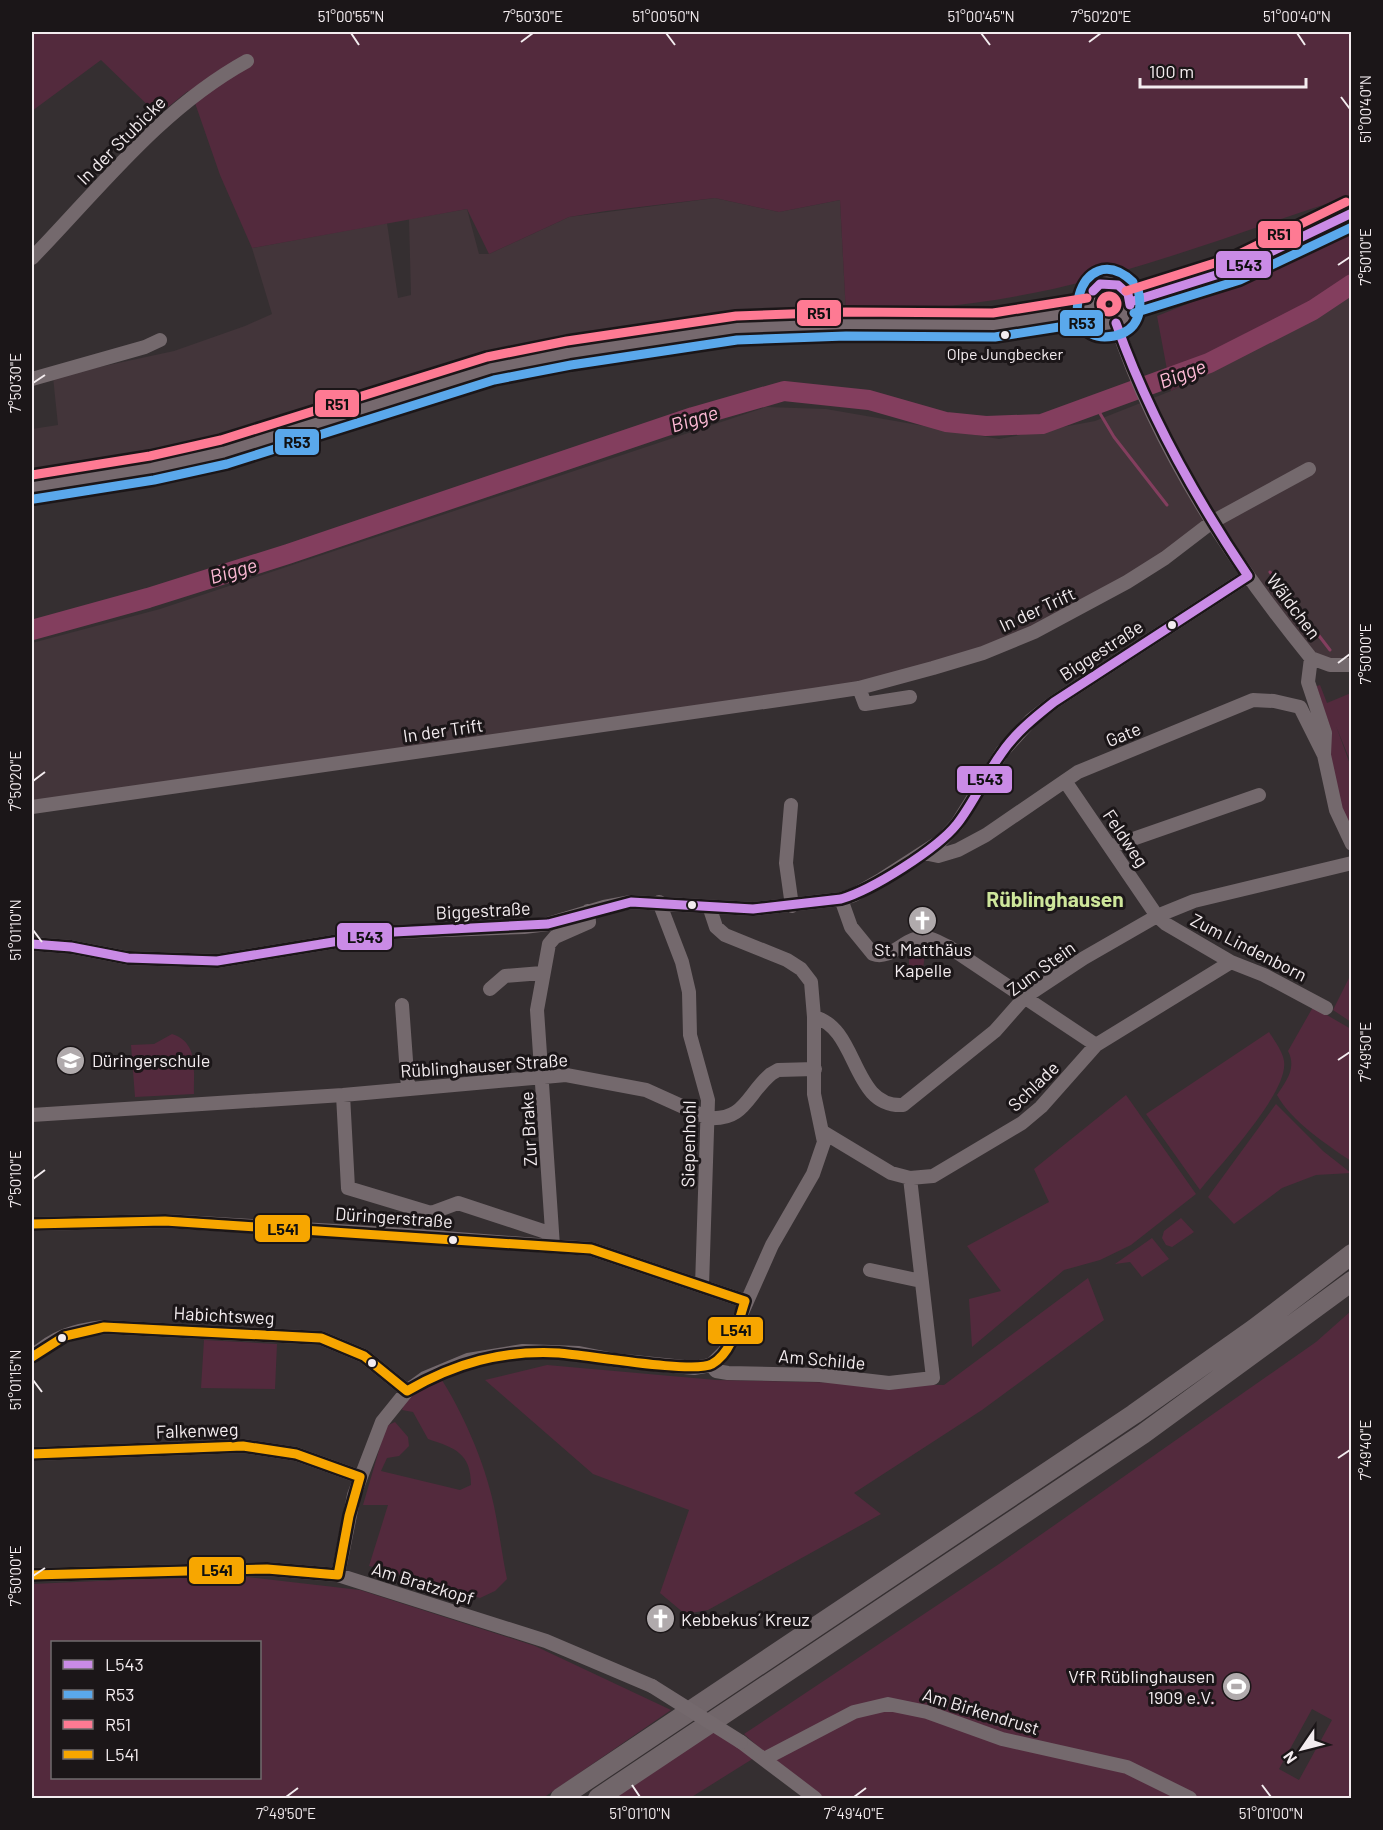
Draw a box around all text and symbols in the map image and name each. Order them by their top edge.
text: 51°00'55"N [318,7,384,25]
text: 7°50'30"E [503,7,563,25]
text: 51°00'50"N [632,7,700,25]
text: 51°00'45"N [947,7,1015,25]
text: 7°50'20"E [1071,7,1131,25]
text: 51°00'40"N [1263,7,1331,25]
scale bar [1140,51,1306,89]
text: 100 m [1149,60,1194,82]
text: 51°00'40"N [1356,75,1374,143]
street label: In der Stubicke [72,91,170,189]
line badge: R51 [1257,220,1302,249]
text: R51 [1267,224,1291,243]
text: 7°50'10"E [1356,228,1374,286]
line badge: L543 [1215,250,1272,279]
text: L543 [1226,255,1262,274]
line badge: R51 [796,299,842,327]
text: R51 [807,303,831,322]
line badge: R53 [1059,309,1104,337]
text: R53 [1068,313,1096,332]
marker: Olpe Jungbecker [999,329,1011,341]
place label: Olpe Jungbecker [947,344,1063,363]
text: 7°50'30"E [6,353,24,413]
water label: Bigge [1155,353,1209,393]
line badge: R51 [314,389,360,418]
text: R51 [325,394,349,413]
water label: Bigge [667,399,721,437]
line badge: R53 [274,428,320,456]
text: R53 [283,432,311,451]
water label: Bigge [207,552,259,588]
street label: Wäldchen [1262,569,1326,643]
street label: In der Trift [996,582,1078,636]
street label: Biggestraße [1055,615,1147,685]
unlabelled marker [1166,619,1178,631]
text: 7°50'00"E [1356,624,1374,684]
street label: In der Trift [401,713,485,747]
street label: Gate [1102,717,1144,751]
text: 7°50'20"E [6,751,24,811]
line badge: L543 [956,765,1013,794]
text: L543 [967,769,1003,788]
street label: Feldweg [1099,805,1153,871]
district label: Rüblinghausen [986,886,1124,911]
street label: Biggestraße [435,897,531,923]
text: 51°01'10"N [6,899,24,961]
unlabelled marker [686,899,698,911]
church icon: St. Matthäus Kapelle [907,904,939,936]
street label: Zum Lindenborn [1187,908,1311,986]
line badge: L543 [336,922,393,951]
text: L543 [347,927,383,946]
street label: Zum Stein [1003,936,1079,1000]
place label: St. Matthäus Kapelle [874,938,972,981]
text: 7°49'50"E [1356,1022,1374,1082]
school or university icon: Düringerschule [55,1044,87,1076]
street label: Rüblinghauser Straße [399,1048,569,1082]
place label: Düringerschule [92,1049,210,1071]
street label: Schlade [1003,1056,1063,1116]
street label: Zur Brake [515,1091,541,1167]
street label: Siepenhohl [676,1100,700,1188]
text: 7°50'10"E [6,1150,24,1208]
street label: Düringerstraße [335,1202,453,1232]
line badge: L541 [254,1214,311,1243]
text: L541 [267,1219,299,1238]
unlabelled marker [447,1234,459,1246]
street label: Habichtsweg [173,1301,275,1329]
line badge: L541 [707,1316,764,1345]
text: L541 [720,1320,752,1339]
unlabelled marker [56,1332,68,1344]
street label: Am Schilde [778,1344,866,1374]
text: 51°01'15"N [6,1350,24,1410]
unlabelled marker [366,1357,378,1369]
street label: Falkenweg [155,1418,239,1442]
text: 7°49'40"E [1356,1420,1374,1480]
text: 7°50'00"E [6,1546,24,1606]
line badge: L541 [188,1556,245,1585]
street label: Am Bratzkopf [369,1557,477,1609]
text: L541 [201,1560,233,1579]
church icon: Kebbekus´ Kreuz [644,1603,676,1635]
place label: Kebbekus´ Kreuz [681,1608,810,1630]
legend [51,1641,261,1779]
text: L543 [105,1653,144,1675]
place label: VfR Rüblinghausen 1909 e.V. [1068,1665,1215,1708]
sports icon: VfR Rüblinghausen 1909 e.V. [1220,1670,1252,1702]
text: R53 [105,1683,135,1705]
street label: Am Birkendrust [920,1683,1042,1739]
text: R51 [105,1713,131,1735]
north arrow [1272,1719,1332,1779]
text: L541 [105,1743,139,1765]
text: N [1278,1748,1300,1768]
text: 7°49'50"E [256,1804,316,1822]
text: 51°01'10"N [609,1804,671,1822]
text: 7°49'40"E [824,1804,884,1822]
text: 51°01'00"N [1239,1804,1303,1822]

